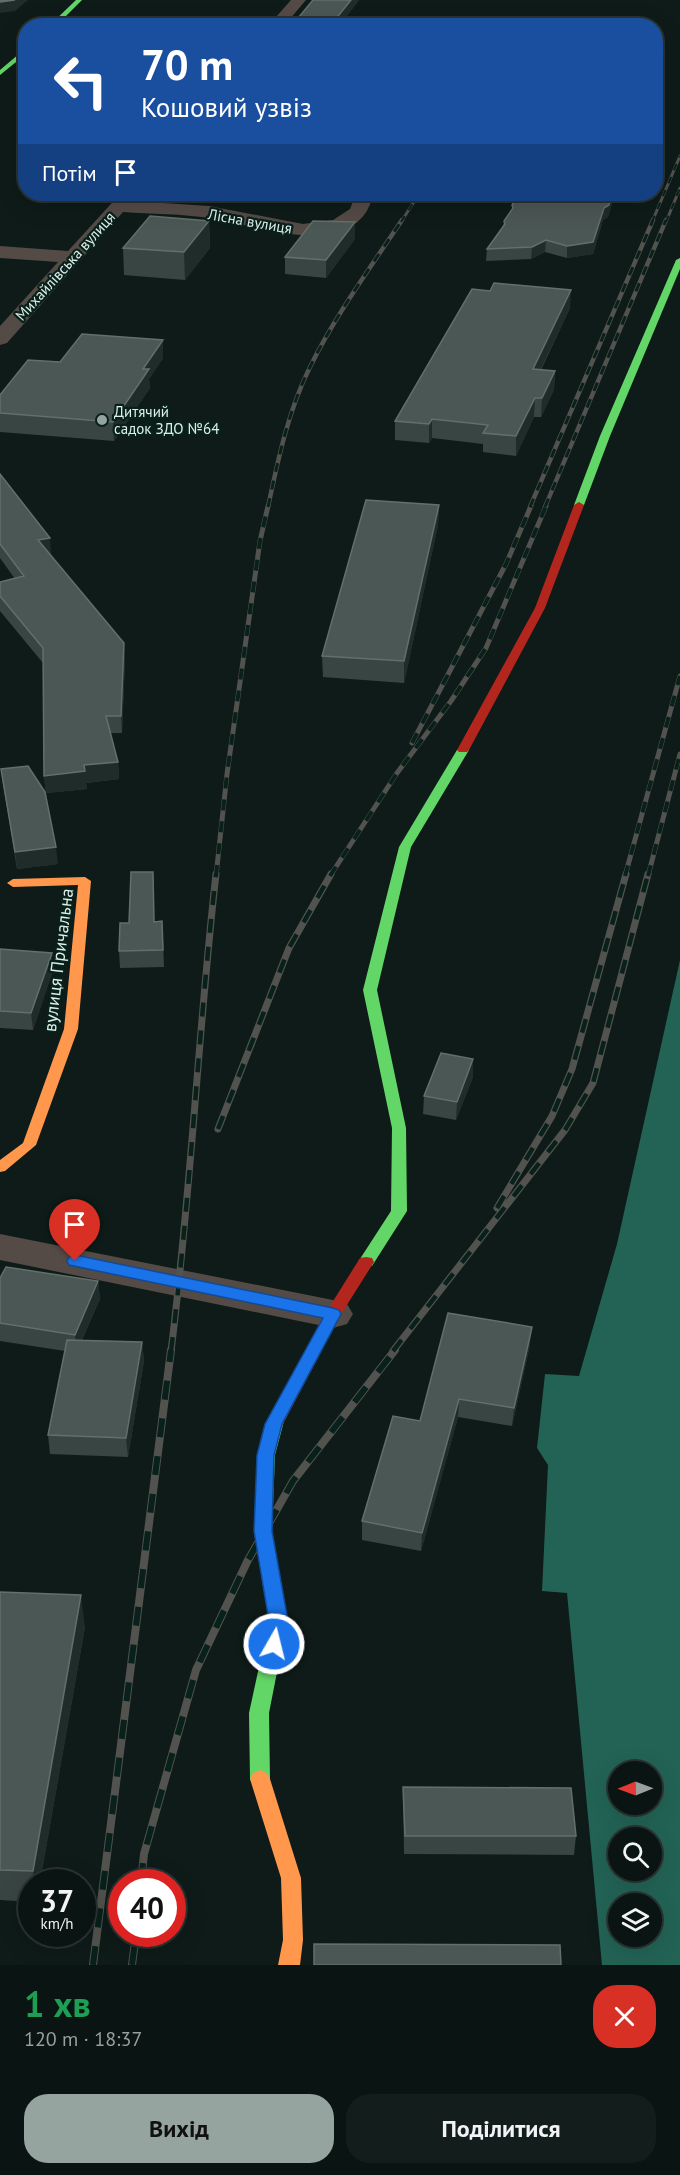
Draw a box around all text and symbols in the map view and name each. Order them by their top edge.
text: 70 m [141,37,233,92]
icon: left [42,42,120,120]
text: Кошовий узвіз [141,90,312,124]
icon: arrive [109,156,142,189]
text: Потім [42,159,97,187]
street label: Лісна вулиця [205,204,294,238]
street label: Михайлівська вулиця [11,208,119,324]
place label: Дитячий садок ЗДО №64 [114,402,219,438]
marker: Дитячий садок ЗДО №64 [95,413,109,427]
street label: вулиця Причальна [38,887,78,1033]
pin [49,1199,100,1261]
icon: arrive [58,1208,91,1241]
position arrow [242,1612,306,1676]
north arrow [608,1761,662,1815]
map controls [608,1761,662,1947]
button: search [608,1827,662,1881]
speed limit sign: 40 [108,1869,186,1947]
text: 37 [40,1881,74,1920]
button: layers [608,1893,662,1947]
text: km/h [41,1914,73,1933]
text: 1 хв [24,1980,91,2027]
button: close [593,1985,656,2048]
text: 120 m · 18:37 [24,2026,142,2052]
button: Вихід [24,2094,334,2163]
button: Поділитися [346,2094,656,2163]

